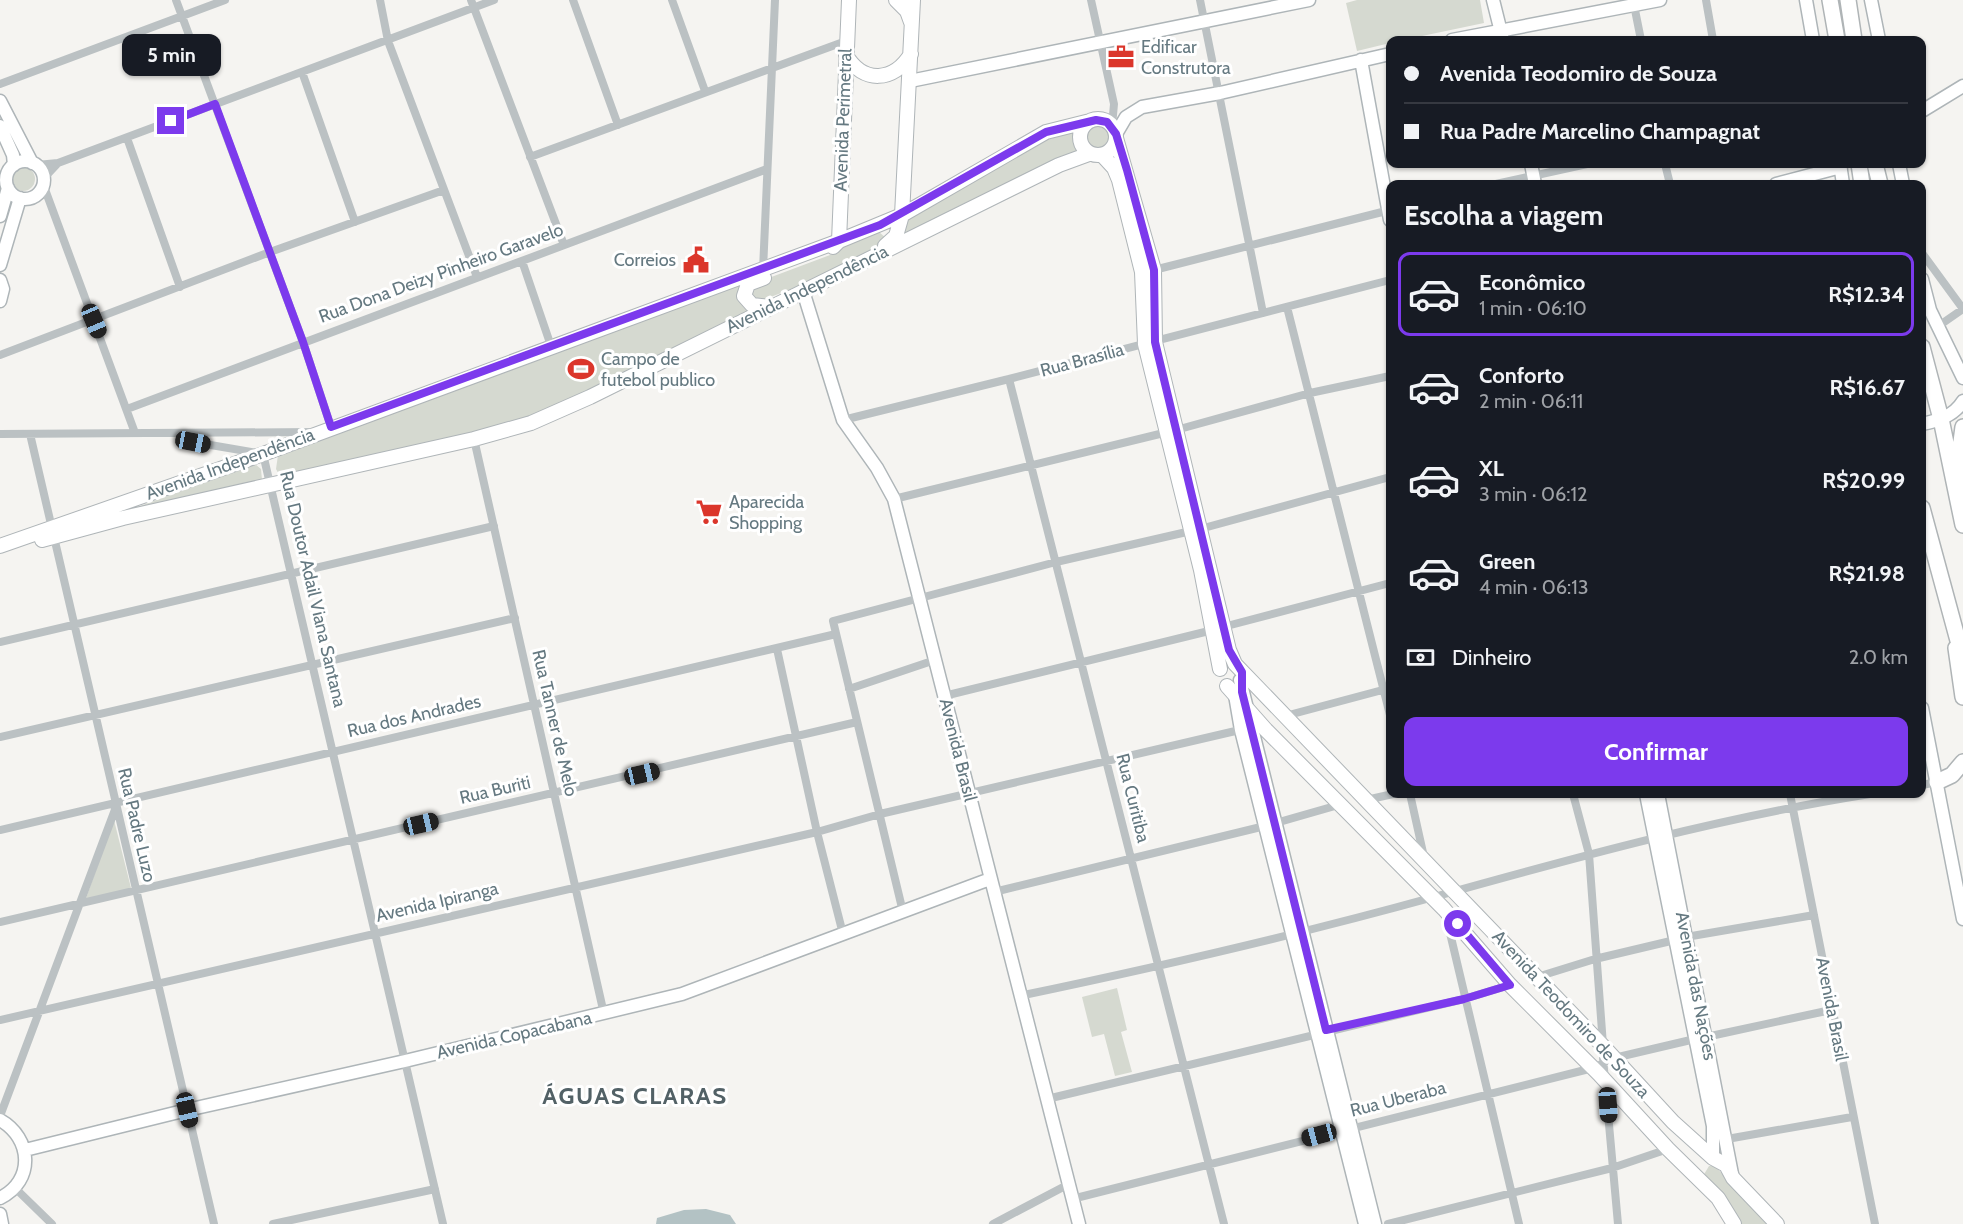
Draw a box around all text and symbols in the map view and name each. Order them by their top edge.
callout: 5 min [122,34,220,76]
place label: Edificar Construtora [1141,36,1231,79]
office icon: Edificar Construtora [1106,42,1136,72]
text: 5 min [147,43,196,67]
street label: Avenida Perimetral [830,47,857,192]
text: Avenida Teodomiro de Souza [1440,60,1717,87]
route end [157,107,184,134]
text: Rua Padre Marcelino Champagnat [1440,118,1760,145]
text: Escolha a viagem [1404,199,1603,232]
street label: Rua Dona Deizy Pinheiro Garavelo [316,218,566,328]
street label: Avenida Independência [722,240,892,338]
public building icon: Correios [681,245,711,275]
place label: Correios [614,249,676,271]
icon: car [1407,267,1461,321]
text: Econômico [1479,269,1585,296]
text: R$12.34 [1828,281,1905,308]
text: 1 min · 06:10 [1479,296,1587,320]
car [79,301,109,341]
street label: Rua Brasília [1038,338,1127,382]
place label: Campo de futebol publico [601,348,715,391]
sports icon: Campo de futebol publico [566,354,596,384]
icon: car [1407,360,1461,414]
text: Conforto [1479,362,1564,389]
text: R$16.67 [1830,374,1905,401]
text: 2 min · 06:11 [1479,389,1583,413]
street label: Avenida Independência [143,423,318,505]
car [174,430,212,454]
icon: car [1407,453,1461,507]
text: XL [1479,455,1504,482]
text: R$20.99 [1822,467,1905,494]
street label: Rua Doutor Adail Viana Santana [275,469,351,710]
text: 3 min · 06:12 [1479,482,1588,506]
place label: Aparecida Shopping [729,491,804,534]
supermarket icon: Aparecida Shopping [694,497,724,527]
icon: car [1407,546,1461,600]
text: Green [1479,548,1535,575]
text: R$21.98 [1829,560,1905,587]
text: 4 min · 06:13 [1479,575,1589,599]
icon: cash [1404,641,1437,674]
text: Dinheiro [1452,644,1531,671]
text: 2.0 km [1849,645,1908,669]
street label: Rua Tanner de Melo [527,647,583,799]
street label: Rua dos Andrades [345,690,483,742]
street label: Avenida Brasil [935,696,982,804]
button: Confirmar [1404,717,1908,786]
street label: Rua Curitiba [1111,751,1155,845]
car [622,761,662,787]
street label: Rua Padre Luzo [113,766,161,884]
street label: Rua Buriti [457,771,533,809]
car [401,811,441,837]
street label: Avenida Ipiranga [374,877,501,927]
route start [1444,910,1471,937]
street label: Avenida das Nações [1671,910,1721,1062]
street label: Avenida Teodomiro de Souza [1487,926,1655,1103]
street label: Avenida Brasil [1811,955,1853,1064]
street label: Avenida Copacabana [434,1006,594,1064]
street label: Rua Uberaba [1348,1076,1448,1121]
district label: ÁGUAS CLARAS [542,1081,728,1110]
car [1598,1086,1618,1124]
car [174,1090,200,1130]
car [1299,1122,1339,1148]

